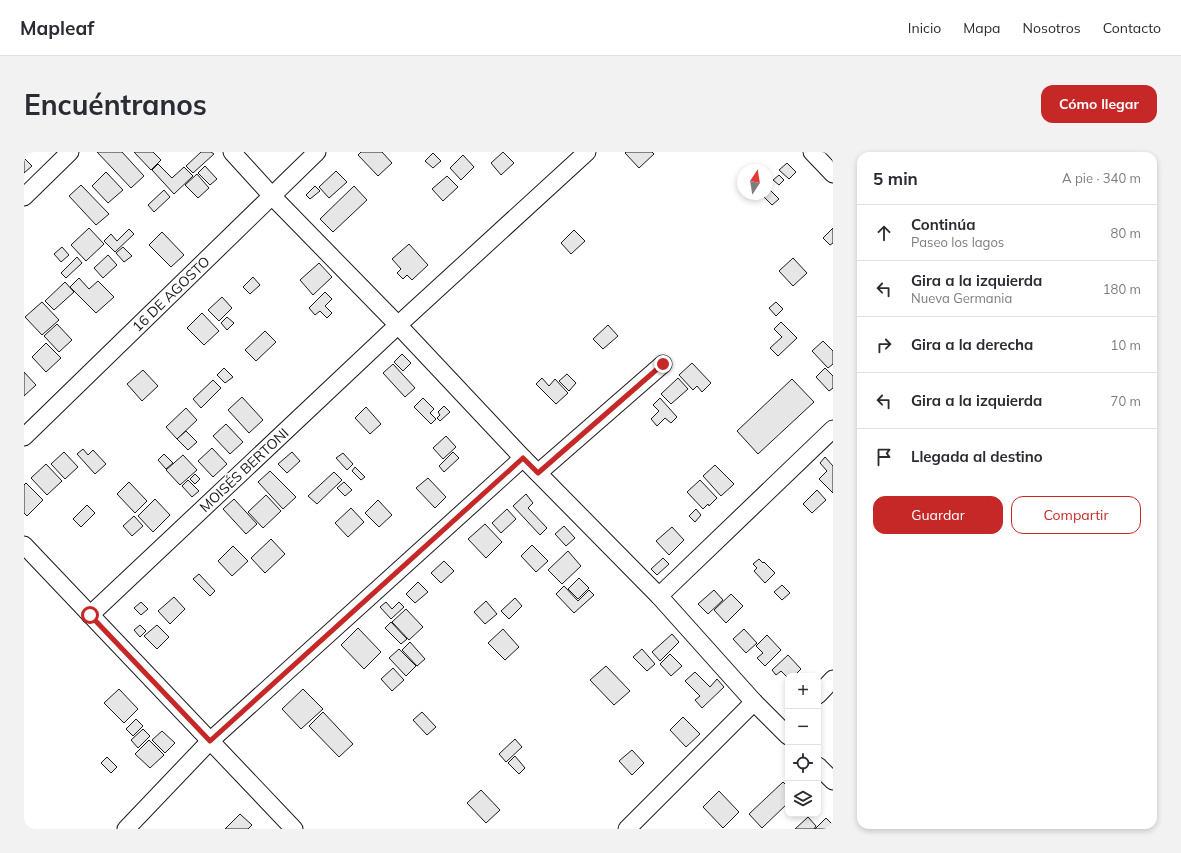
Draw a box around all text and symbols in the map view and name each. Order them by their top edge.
text: Mapleaf [20,16,94,40]
text: Inicio [908,19,941,37]
text: Mapa [963,19,1001,37]
text: Nosotros [1023,19,1081,37]
text: Contacto [1103,19,1161,37]
button: Cómo llegar [1041,85,1157,123]
text: Encuéntranos [24,87,207,122]
north arrow [737,164,773,200]
text: 5 min [873,168,918,189]
text: A pie · 340 m [1062,170,1141,186]
text: Continúa [911,215,976,234]
icon: ahead [873,222,895,244]
text: 80 m [1111,225,1141,241]
text: Paseo los lagos [911,234,1004,250]
street label: 16 DE AGOSTO [128,252,214,336]
text: Gira a la izquierda [911,271,1042,290]
icon: left [873,278,895,300]
text: 180 m [1103,281,1141,297]
text: Nueva Germania [911,290,1012,306]
icon: right [873,334,895,356]
text: Gira a la derecha [911,335,1033,354]
text: 10 m [1111,337,1141,353]
route end [654,355,672,373]
icon: left [873,390,895,412]
text: Gira a la izquierda [911,391,1042,410]
text: 70 m [1111,393,1141,409]
street label: MOISÉS BERTONI [196,424,292,516]
icon: arrive [873,446,895,468]
text: Llegada al destino [911,447,1043,466]
button: Guardar [873,496,1003,534]
button: Compartir [1011,496,1141,534]
route start [81,606,99,624]
map controls [785,673,821,817]
button: + [785,673,821,709]
button: − [785,709,821,745]
button: locate [785,745,821,781]
button: layers [785,781,821,817]

